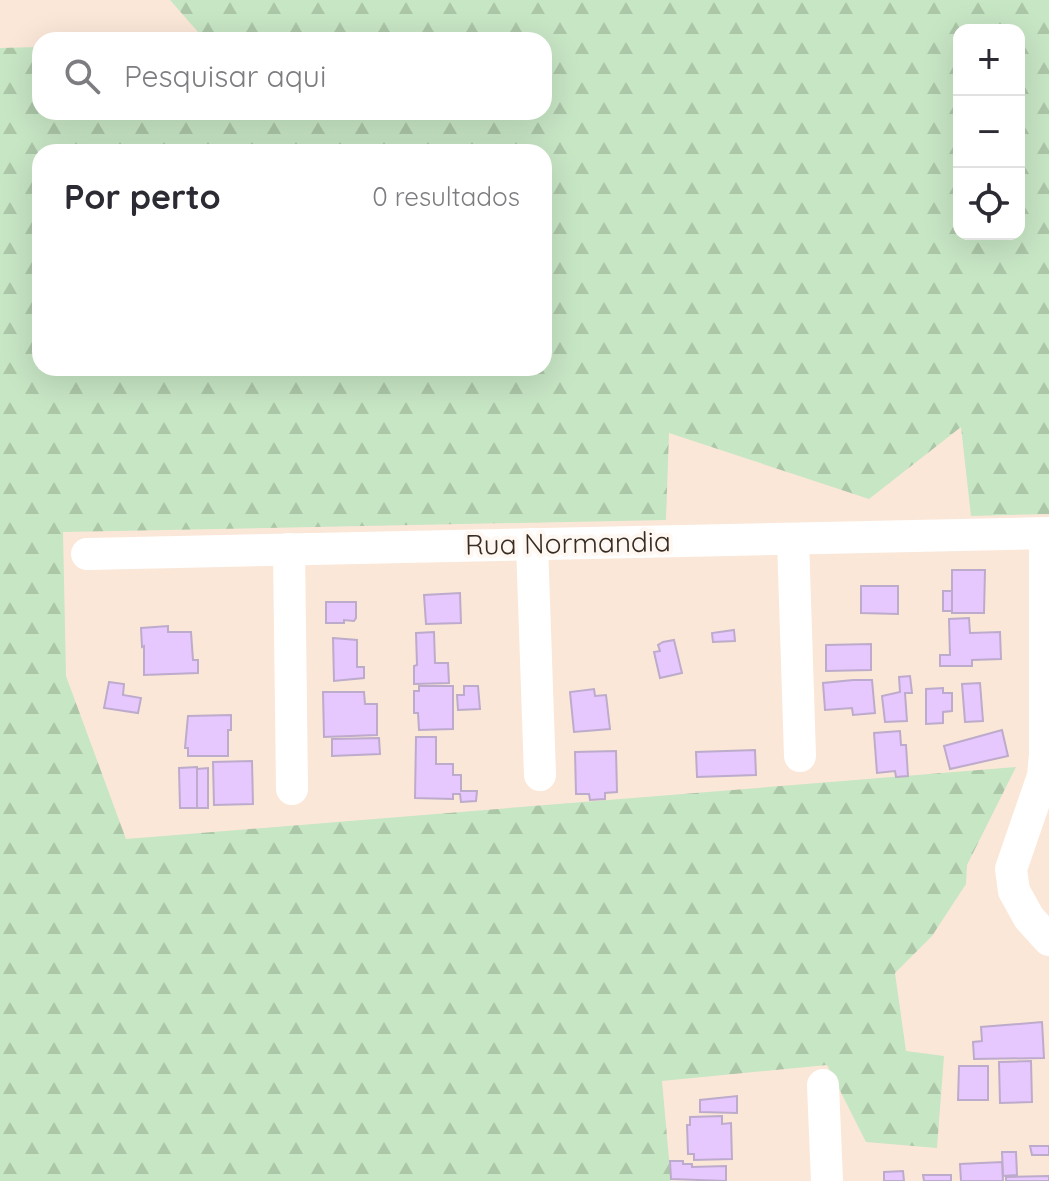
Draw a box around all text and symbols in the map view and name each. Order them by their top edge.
map controls [953,24,1025,240]
button: + [953,24,1025,96]
search box [32,32,552,120]
icon: search [60,54,104,98]
text: Pesquisar aqui [124,57,326,95]
button: − [953,96,1025,168]
button: locate [953,168,1025,240]
text: Por perto [64,175,221,218]
text: 0 resultados [372,180,520,213]
street label: Rua Normandia [465,523,671,562]

